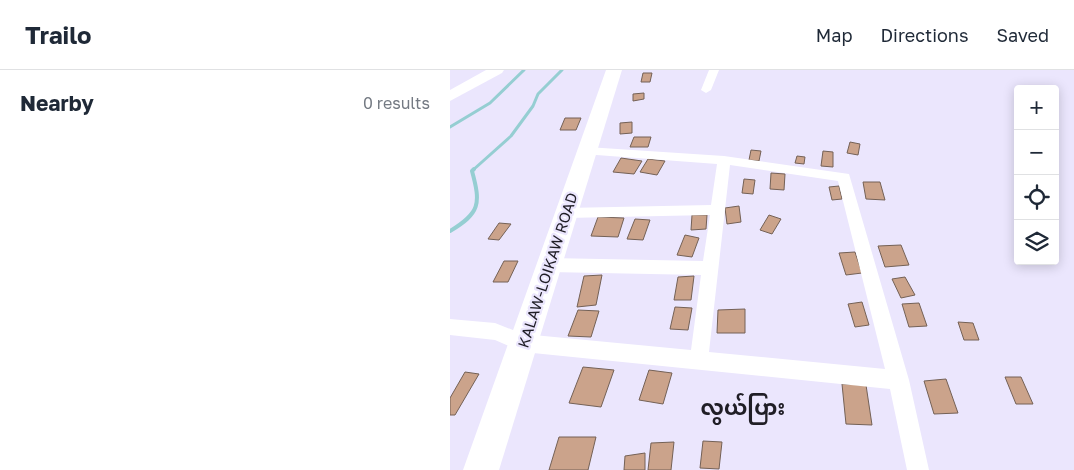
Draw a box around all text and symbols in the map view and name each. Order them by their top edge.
text: Trailo [25,20,91,49]
text: Map [816,24,852,46]
text: Directions [880,24,968,46]
text: Saved [996,24,1049,46]
map controls [1014,85,1059,265]
button: + [1014,85,1059,130]
text: Nearby [20,90,94,116]
text: 0 results [363,93,430,113]
button: − [1014,130,1059,175]
button: locate [1014,175,1059,220]
street label: KALAW-LOIKAW ROAD [513,190,581,350]
button: layers [1014,220,1059,265]
district label: လွယ်ပြား [701,392,785,425]

